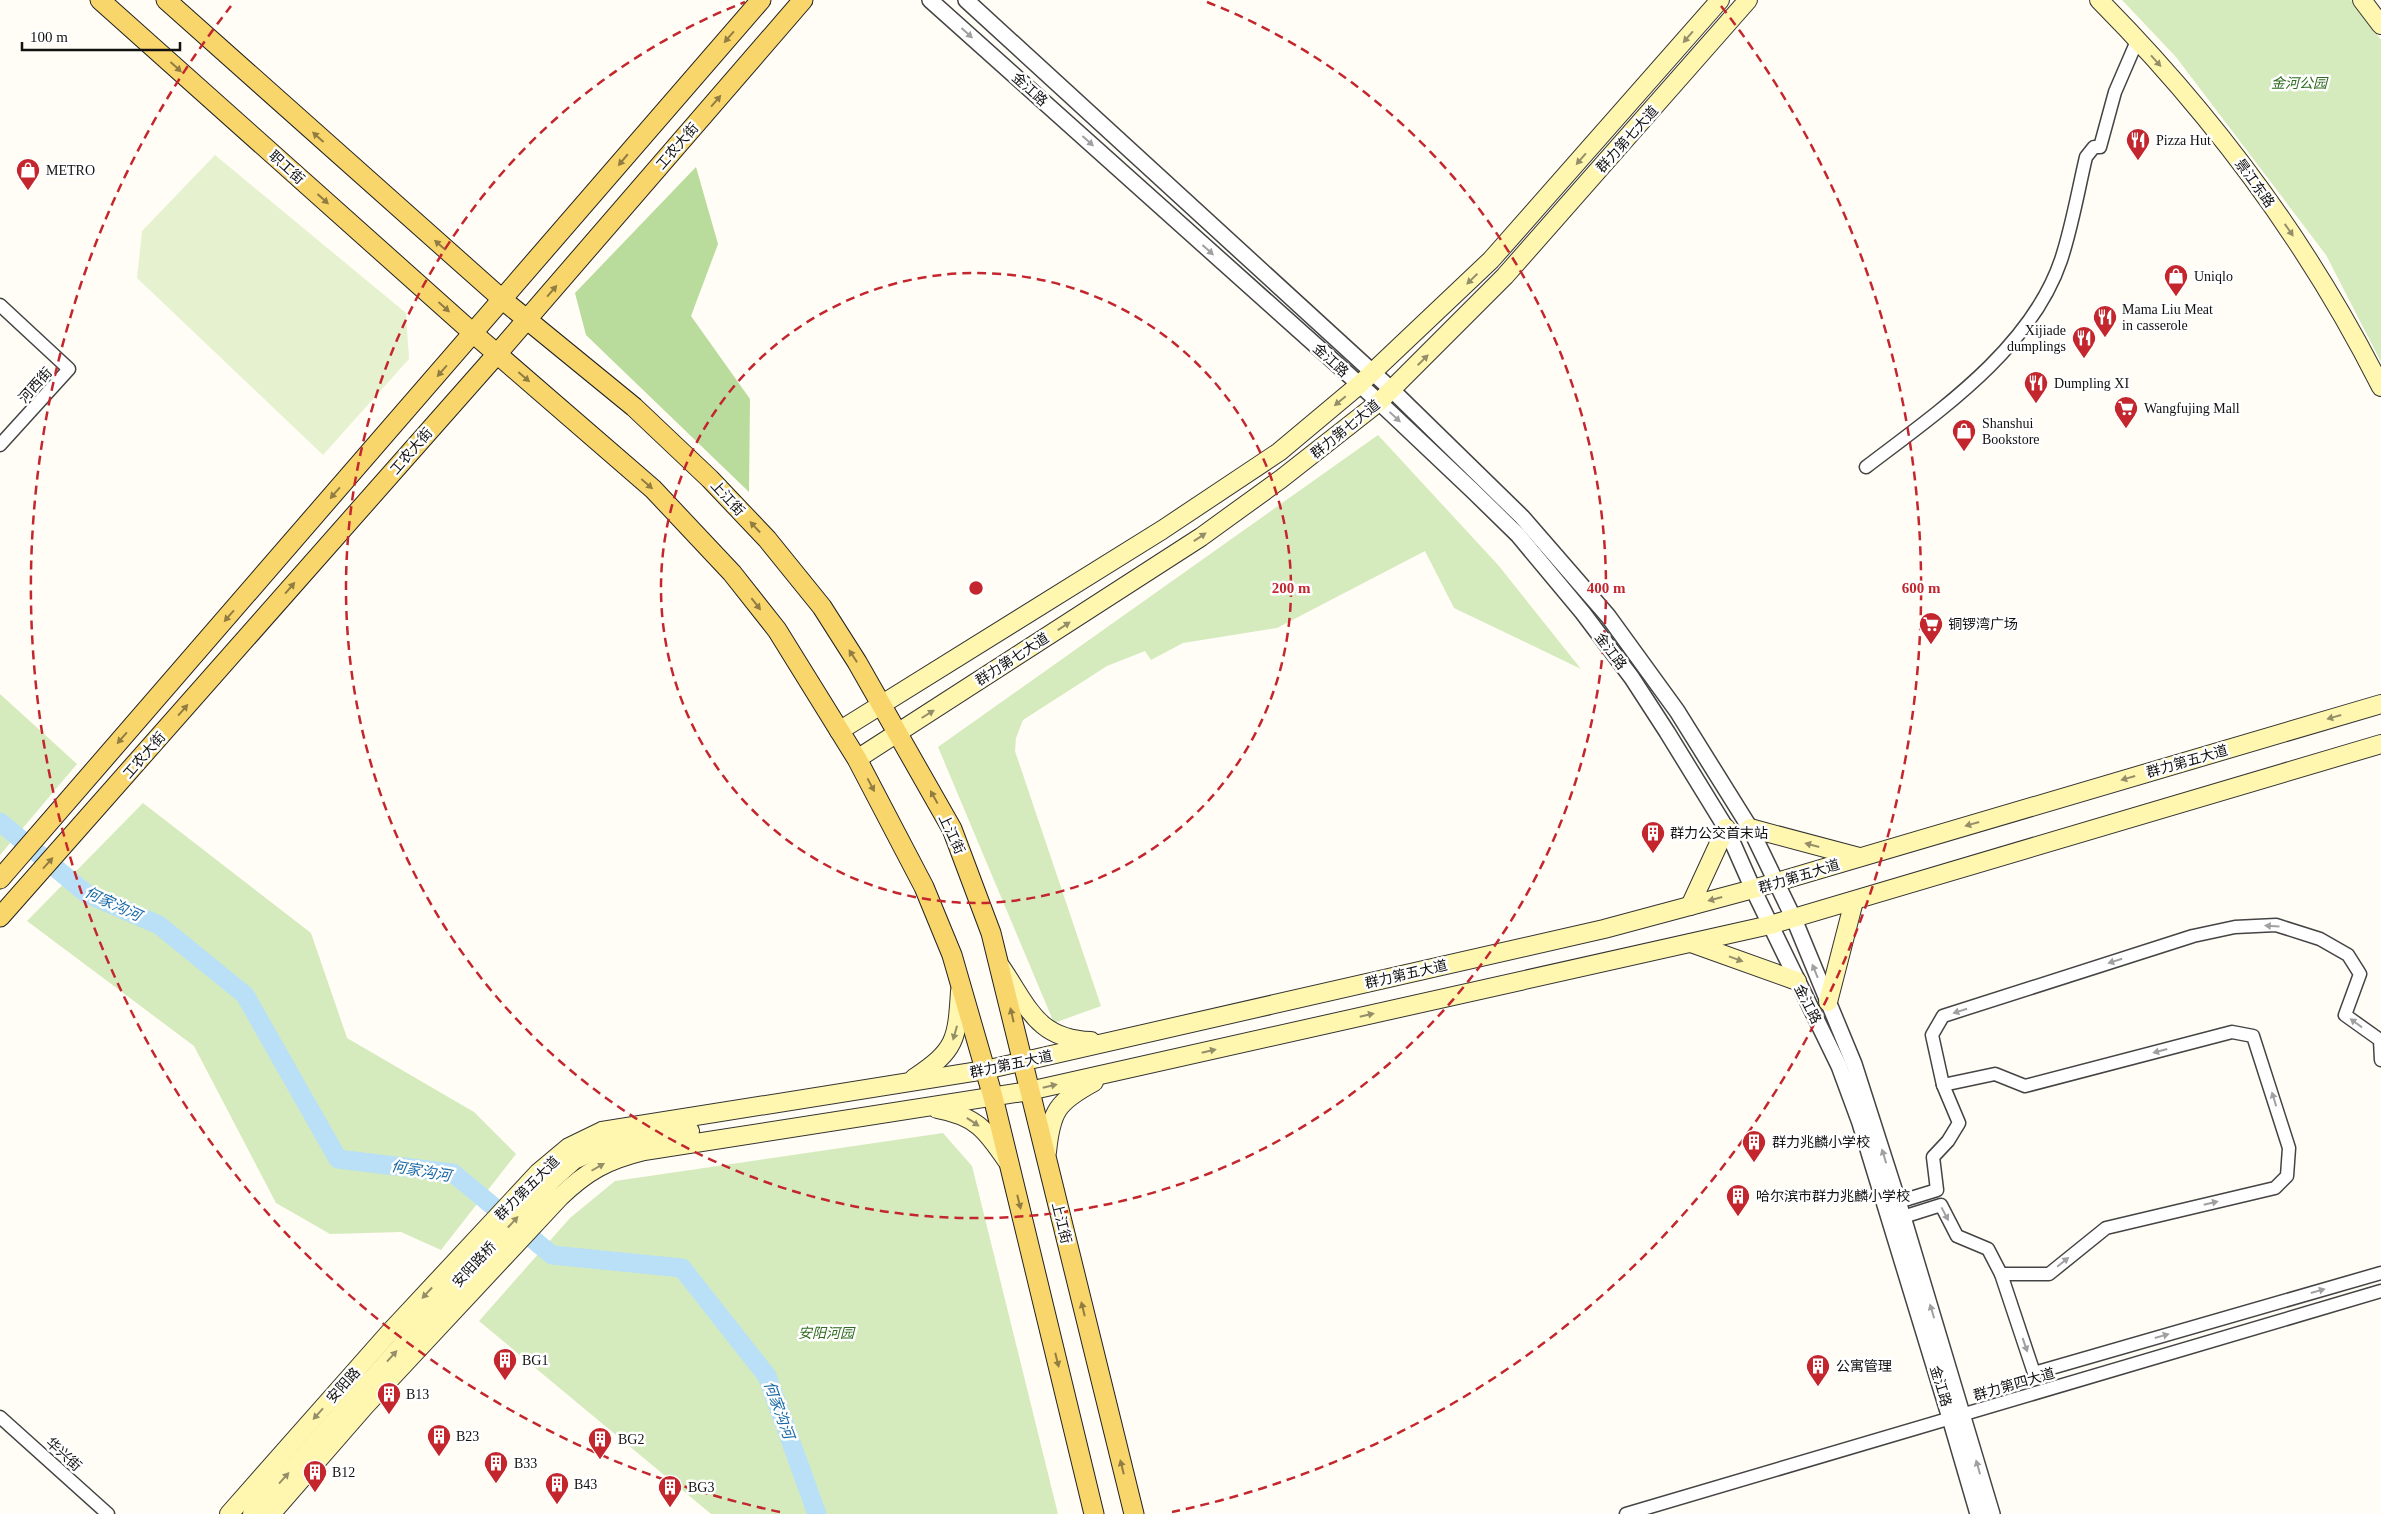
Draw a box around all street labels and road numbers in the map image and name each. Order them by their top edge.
street label: 金江路 [1009,70,1050,109]
street label: 群力第七大道 [1593,102,1661,176]
street label: 工农大街 [653,120,701,172]
street label: 职工街 [266,148,307,187]
street label: 景江东路 [2232,156,2277,210]
street label: 金江路 [1310,341,1351,380]
street label: 河西街 [16,365,55,406]
street label: 群力第七大道 [1307,396,1383,462]
street label: 工农大街 [387,425,435,477]
street label: 上江街 [708,478,747,519]
street label: 群力第七大道 [972,629,1052,689]
street label: 金江路 [1592,630,1629,673]
street label: 工农大街 [120,729,168,781]
street label: 群力第五大道 [2144,742,2230,780]
street label: 上江街 [936,812,967,856]
street label: 群力第五大道 [1756,856,1842,896]
street label: 群力第五大道 [1363,957,1449,991]
street label: 金江路 [1791,982,1824,1026]
street label: 群力第五大道 [968,1047,1054,1081]
street label: 群力第五大道 [492,1153,562,1223]
street label: 上江街 [1049,1201,1074,1245]
street label: 安阳路桥 [450,1239,499,1290]
street label: 金江路 [1927,1364,1954,1408]
street label: 安阳路 [324,1365,363,1406]
street label: 群力第四大道 [1971,1365,2057,1403]
street label: 华兴街 [43,1434,85,1474]

